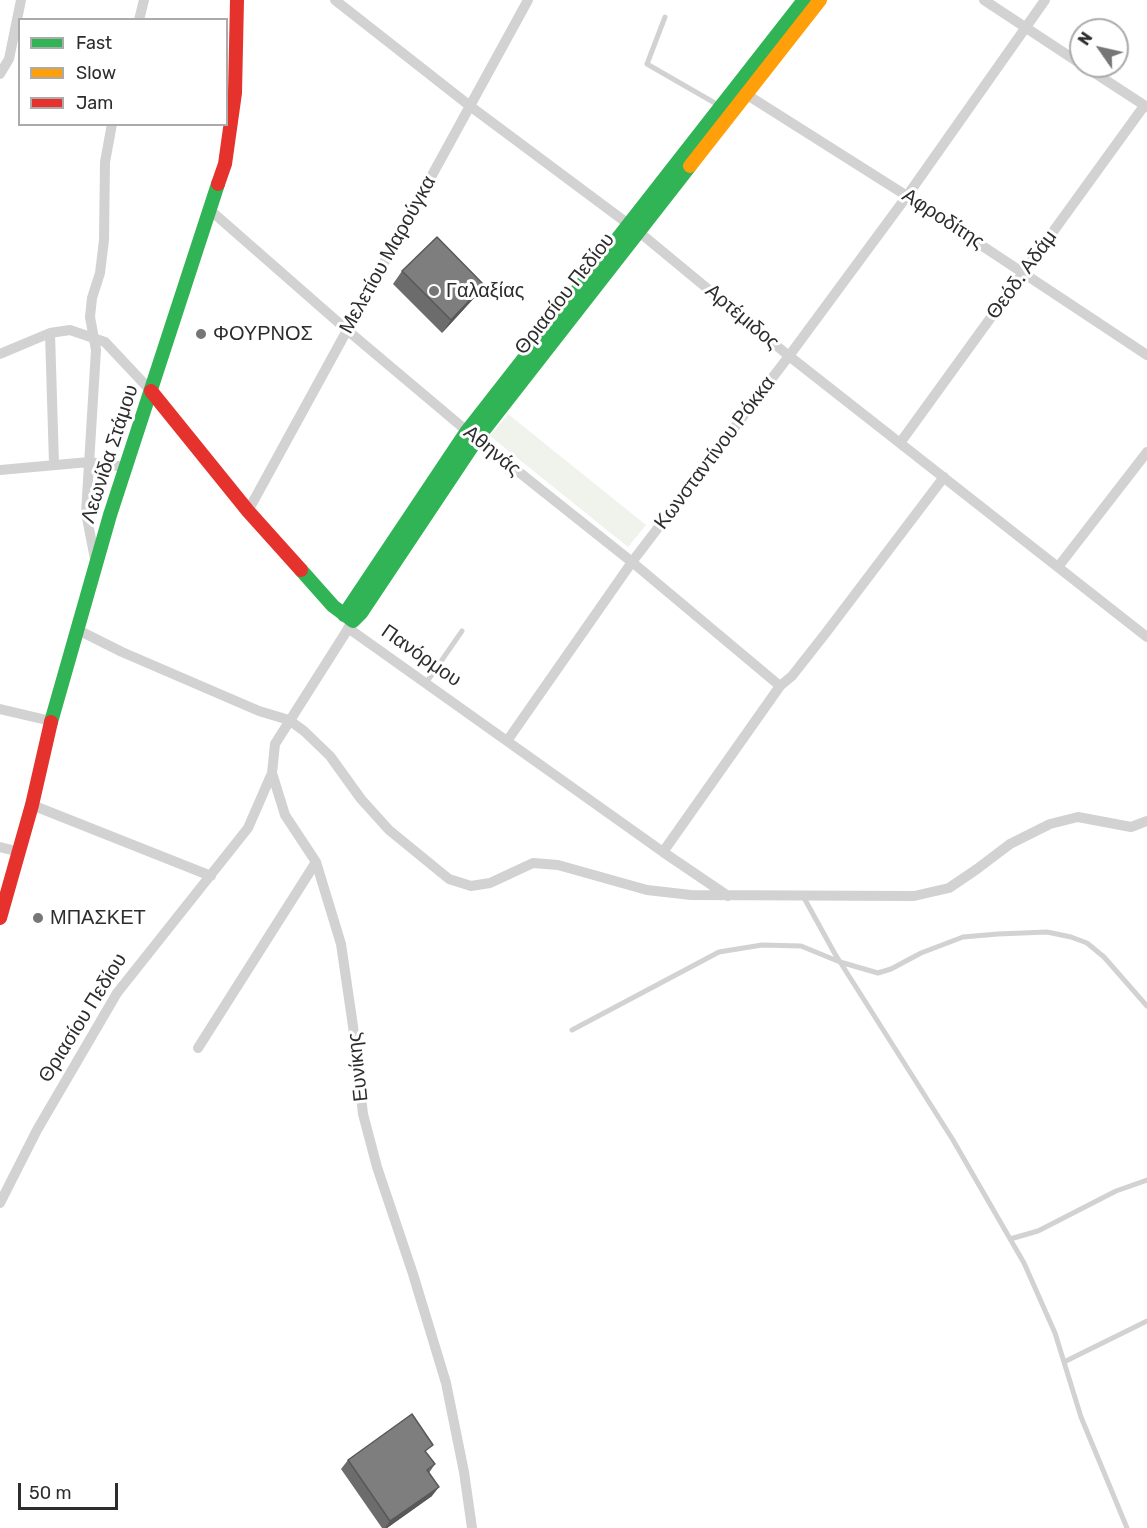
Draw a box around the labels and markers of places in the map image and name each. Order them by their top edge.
place label: Γαλαξίας [446,279,524,303]
marker: Γαλαξίας [427,284,441,298]
place label: ΦΟΥΡΝΟΣ [213,322,313,346]
marker: ΦΟΥΡΝΟΣ [194,327,208,341]
place label: ΜΠΑΣΚΕΤ [50,906,146,930]
marker: ΜΠΑΣΚΕΤ [31,911,45,925]

